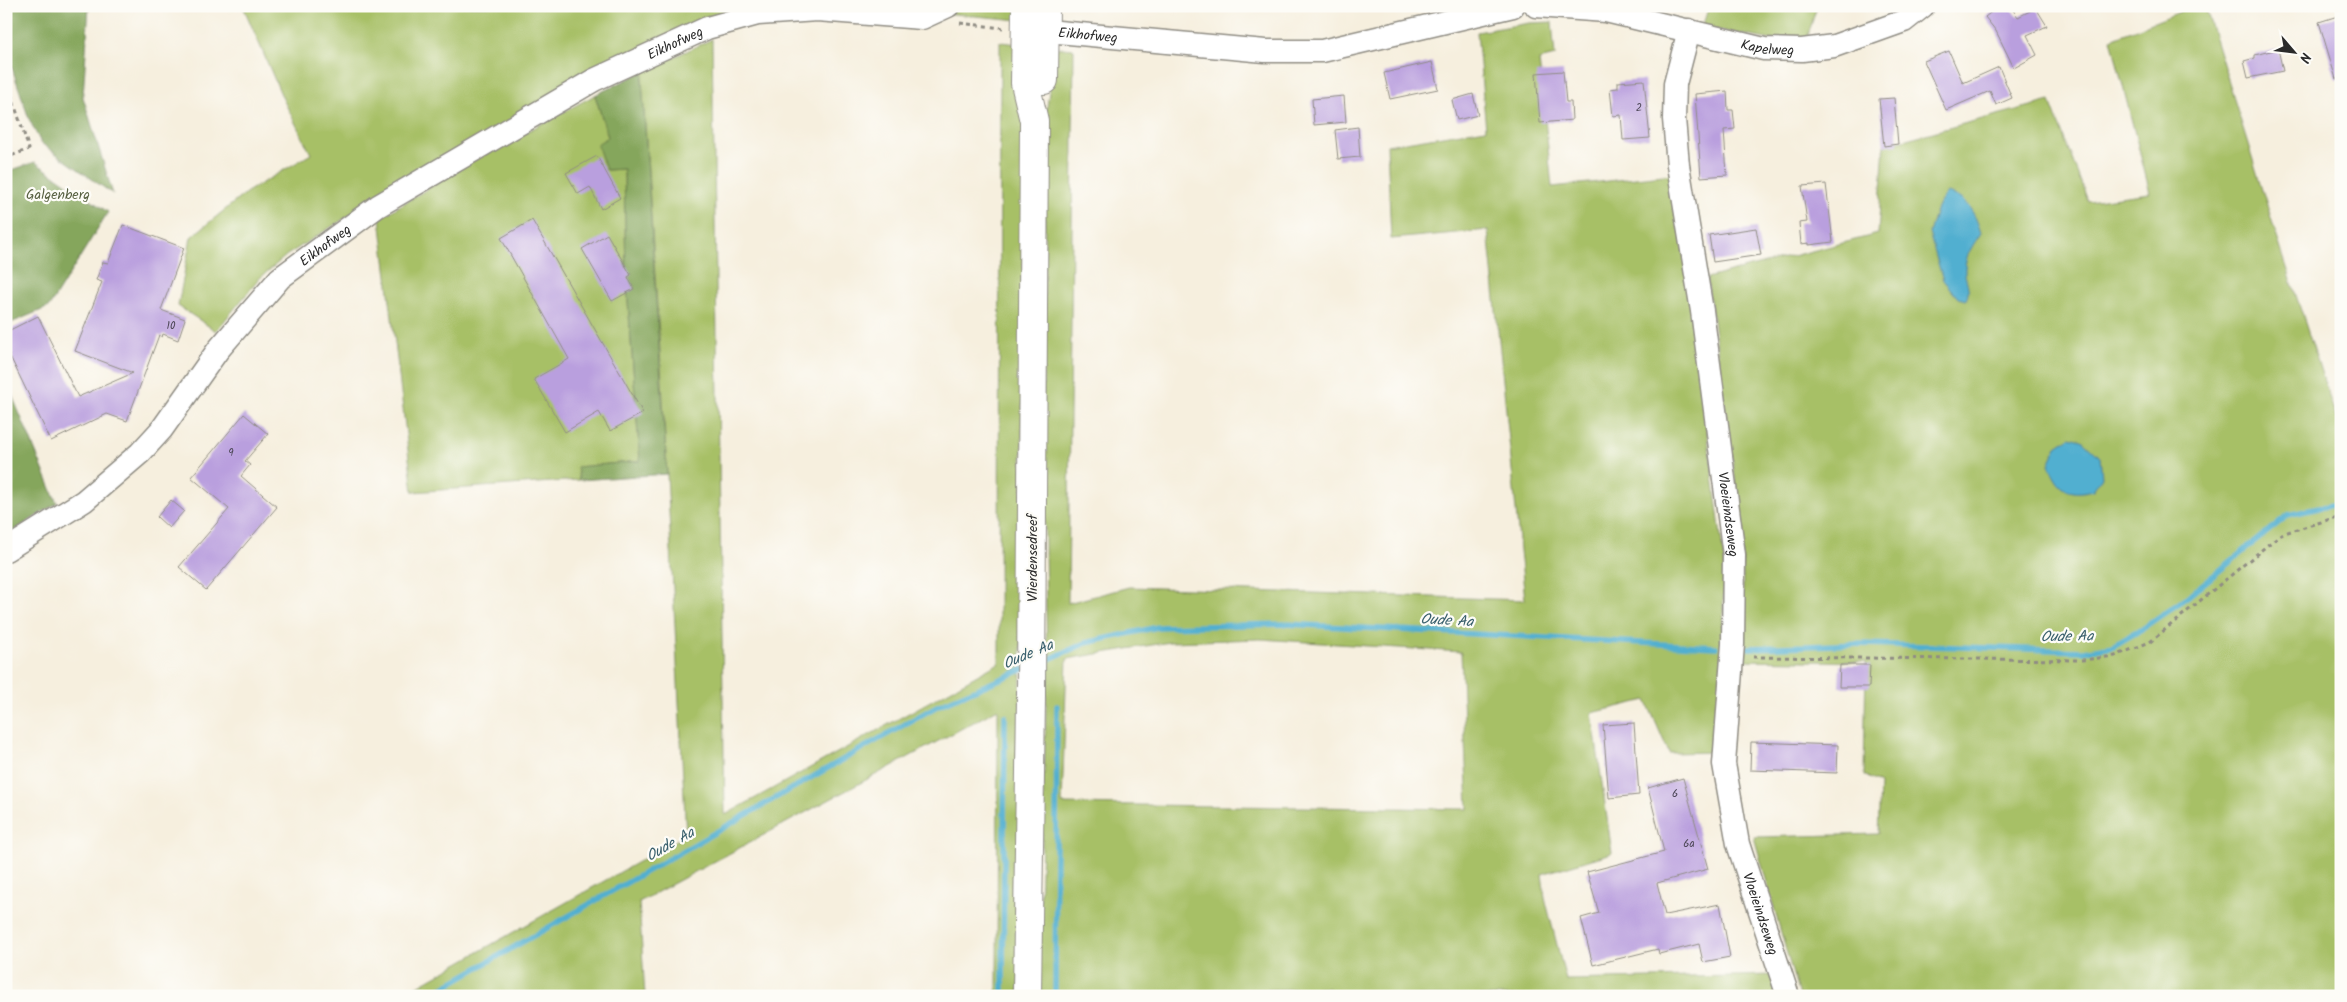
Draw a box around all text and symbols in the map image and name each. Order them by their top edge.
street label: Eikhofweg [644,21,707,66]
street label: Eikhofweg [1057,22,1118,49]
north arrow [2270,28,2320,78]
street label: Kapelweg [1738,34,1794,62]
text: N [2293,49,2316,67]
house number: 2 [1636,99,1642,117]
park label: Galgenberg [26,184,90,206]
street label: Eikhofweg [295,219,356,272]
house number: 10 [167,317,176,335]
house number: 9 [228,444,234,462]
street label: Vloeieindseweg [1711,471,1744,558]
street label: Vlierdensedreef [1022,512,1044,602]
water label: Oude Aa [1420,608,1475,634]
water label: Oude Aa [2040,625,2095,649]
water label: Oude Aa [999,633,1058,676]
house number: 6 [1672,785,1678,803]
water label: Oude Aa [642,821,700,868]
house number: 6a [1683,835,1695,853]
street label: Vloeieindseweg [1736,870,1784,958]

